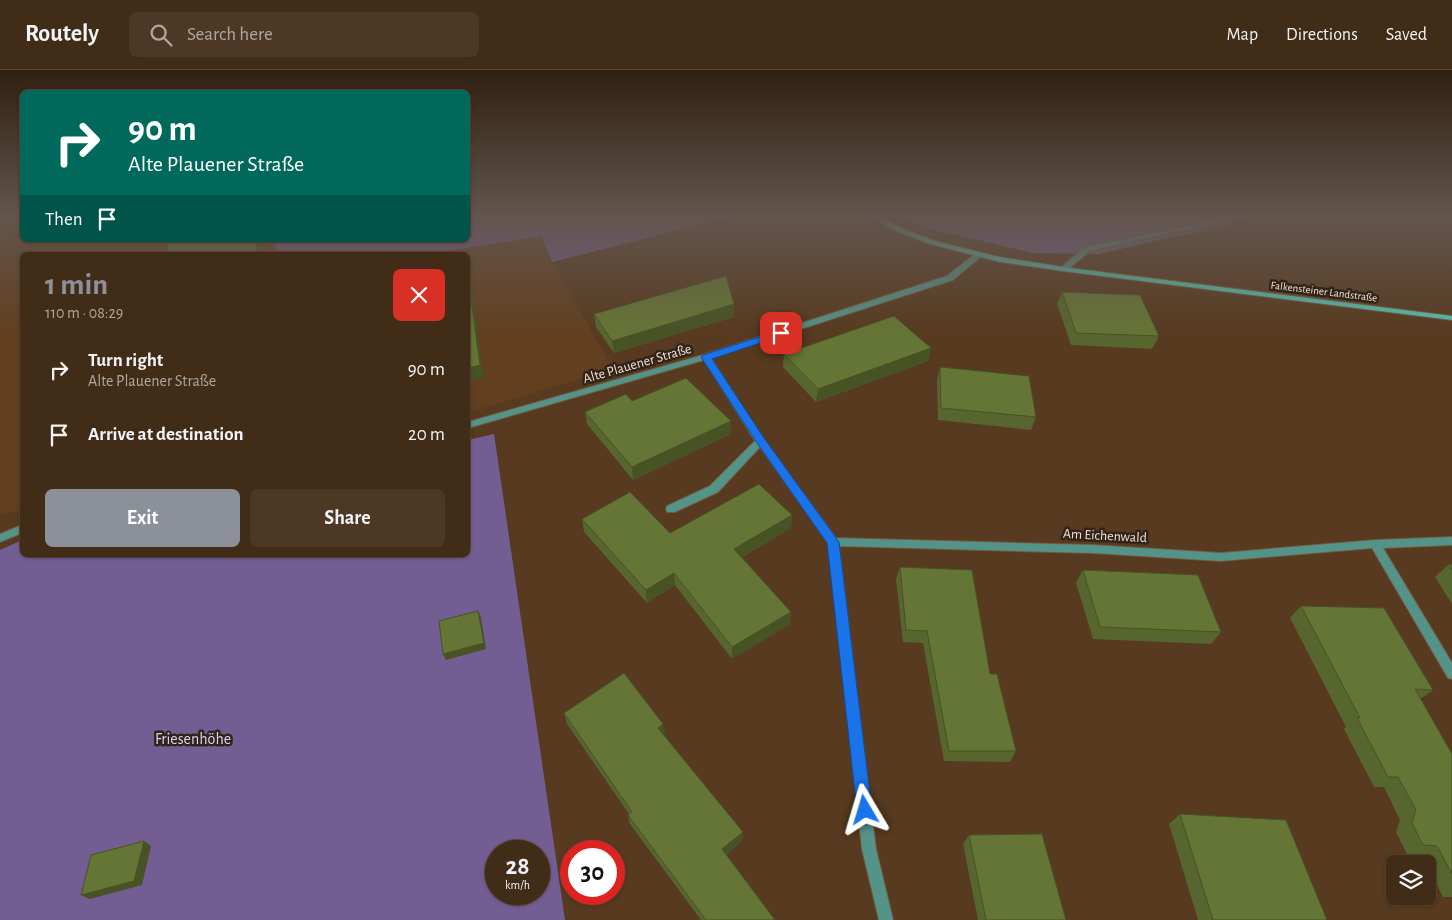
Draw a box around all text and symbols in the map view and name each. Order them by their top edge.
search box [129,12,479,57]
icon: search [147,21,175,49]
text: Routely [25,22,99,46]
text: Search here [187,25,273,44]
text: Map [1227,26,1258,44]
text: Directions [1286,26,1358,44]
text: Saved [1386,26,1427,44]
icon: right [45,110,110,175]
text: 90 m [128,112,197,147]
text: Alte Plauener Straße [128,153,304,175]
icon: arrive [93,205,121,233]
text: Then [45,210,83,229]
button: close [393,269,445,321]
text: 1 min [45,270,108,300]
street label: Falkensteiner Landstraße [1270,279,1378,303]
text: 110 m · 08:29 [45,305,123,321]
pin [760,312,802,354]
icon: arrive [767,319,795,347]
street label: Alte Plauener Straße [582,342,693,386]
text: Turn right [88,351,163,370]
icon: right [45,356,73,384]
text: 90 m [408,360,445,379]
text: Alte Plauener Straße [88,373,216,389]
icon: arrive [45,421,73,449]
text: Arrive at destination [88,425,244,444]
text: 20 m [408,425,445,444]
button: Exit [45,489,240,547]
button: Share [250,489,445,547]
street label: Am Eichenwald [1063,527,1147,545]
park label: Friesenhöhe [155,731,231,747]
position arrow [838,783,890,835]
speed limit sign: 30 [560,840,625,905]
text: 28 [505,854,530,879]
map controls [1386,855,1436,905]
button: layers [1386,855,1436,905]
text: km/h [505,879,530,891]

